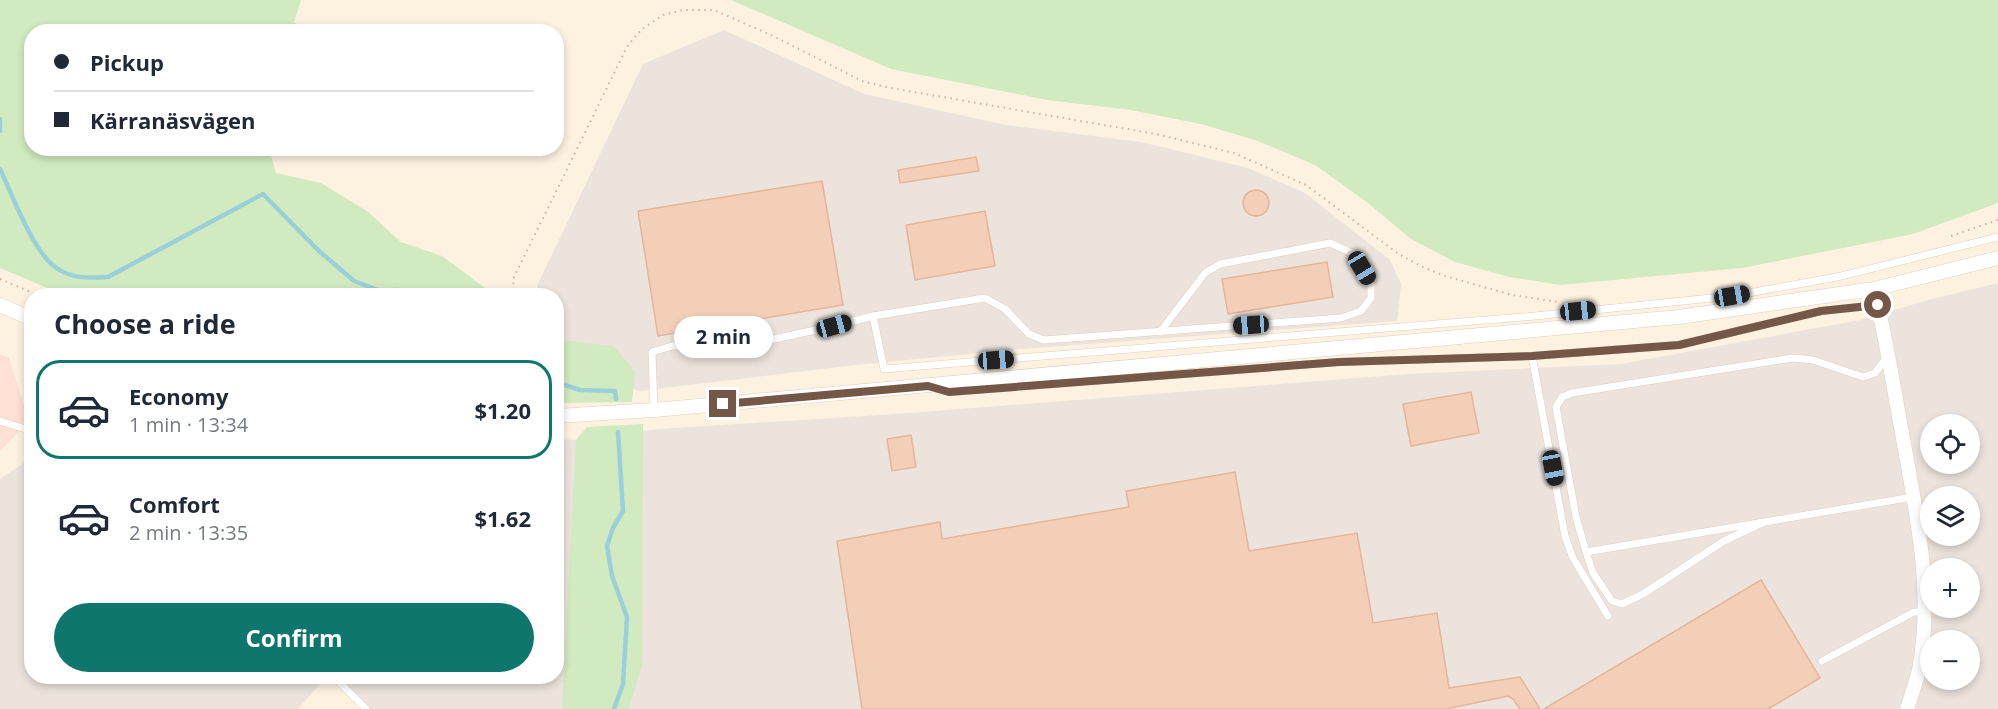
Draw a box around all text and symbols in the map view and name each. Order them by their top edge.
text: Pickup [90,47,164,77]
text: Kärranäsvägen [90,105,256,135]
car [1345,248,1379,288]
car [1713,284,1751,308]
route start [1864,291,1891,318]
car [1559,300,1597,322]
text: Choose a ride [54,305,236,342]
car [814,313,854,339]
car [1232,315,1270,335]
callout: 2 min [674,317,772,359]
text: 2 min [696,323,751,350]
car [977,350,1015,370]
text: Economy [129,381,228,411]
icon: car [57,383,111,437]
route end [709,390,736,417]
text: $1.20 [474,395,531,425]
text: 1 min · 13:34 [129,411,248,438]
map controls [1920,414,1980,690]
button: locate [1920,414,1980,474]
car [1541,449,1565,487]
button: layers [1920,486,1980,546]
text: Comfort [129,489,220,519]
icon: car [57,491,111,545]
text: $1.62 [474,503,531,533]
text: 2 min · 13:35 [129,519,248,546]
button: + [1920,558,1980,618]
button: Confirm [54,603,534,672]
button: − [1920,630,1980,690]

